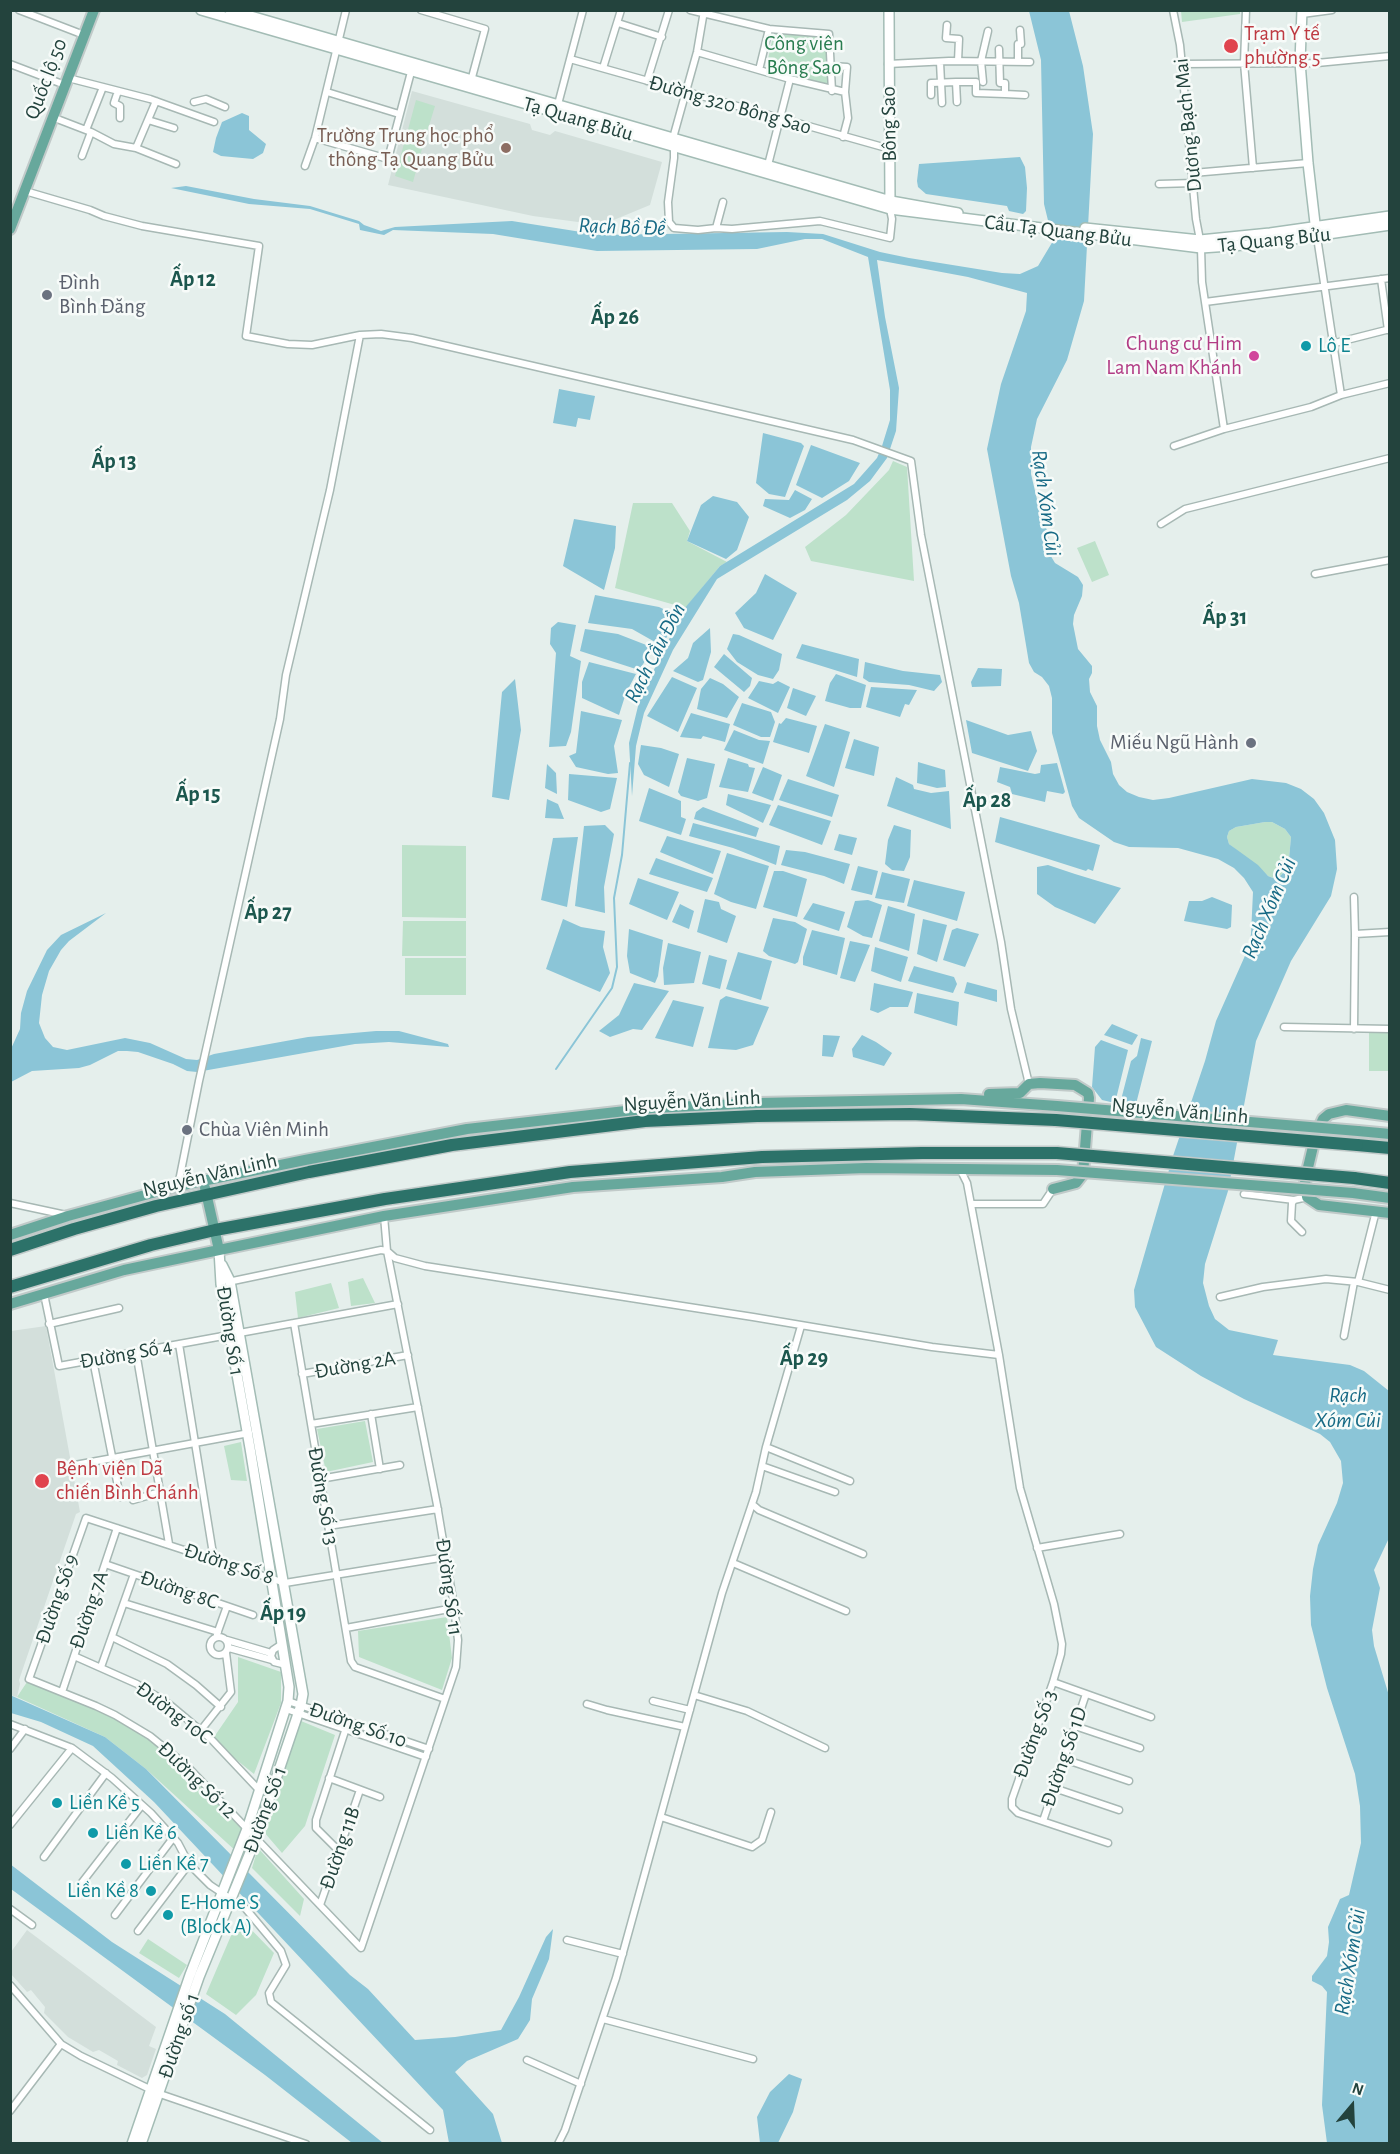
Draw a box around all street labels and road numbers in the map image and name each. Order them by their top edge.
street label: Quốc lộ 50 [19,35,73,123]
street label: Dương Bạch Mai [1168,57,1208,193]
street label: Đường 320 Bông Sao [646,70,814,140]
street label: Bông Sao [876,86,902,162]
street label: Tạ Quang Bửu [520,91,636,147]
street label: Cầu Tạ Quang Bửu [983,209,1133,253]
street label: Tạ Quang Bửu [1216,222,1332,258]
street label: Nguyễn Văn Linh [623,1085,761,1117]
street label: Nguyễn Văn Linh [1111,1092,1249,1130]
street label: Nguyễn Văn Linh [140,1147,280,1203]
street label: Đường Số 1 [210,1284,250,1378]
street label: Đường Số 4 [78,1333,174,1375]
street label: Đường 2A [313,1345,397,1385]
street label: Đường Số 13 [302,1445,344,1547]
street label: Đường Số 11 [430,1537,468,1637]
street label: Đường Số 8 [181,1538,277,1590]
street label: Đường Số 9 [30,1551,84,1647]
street label: Đường 8C [137,1565,221,1615]
street label: Đường 7A [64,1568,114,1652]
street label: Đường 10C [131,1676,217,1750]
street label: Đường Số 3 [1007,1686,1063,1782]
street label: Đường Số 10 [306,1697,410,1753]
street label: Đường Số 1D [1035,1704,1093,1810]
street label: Đường Số 12 [152,1736,242,1824]
street label: Đường Số 1 [238,1763,292,1857]
street label: Đường 11B [314,1803,366,1893]
street label: Đường số 1 [153,1990,205,2082]

